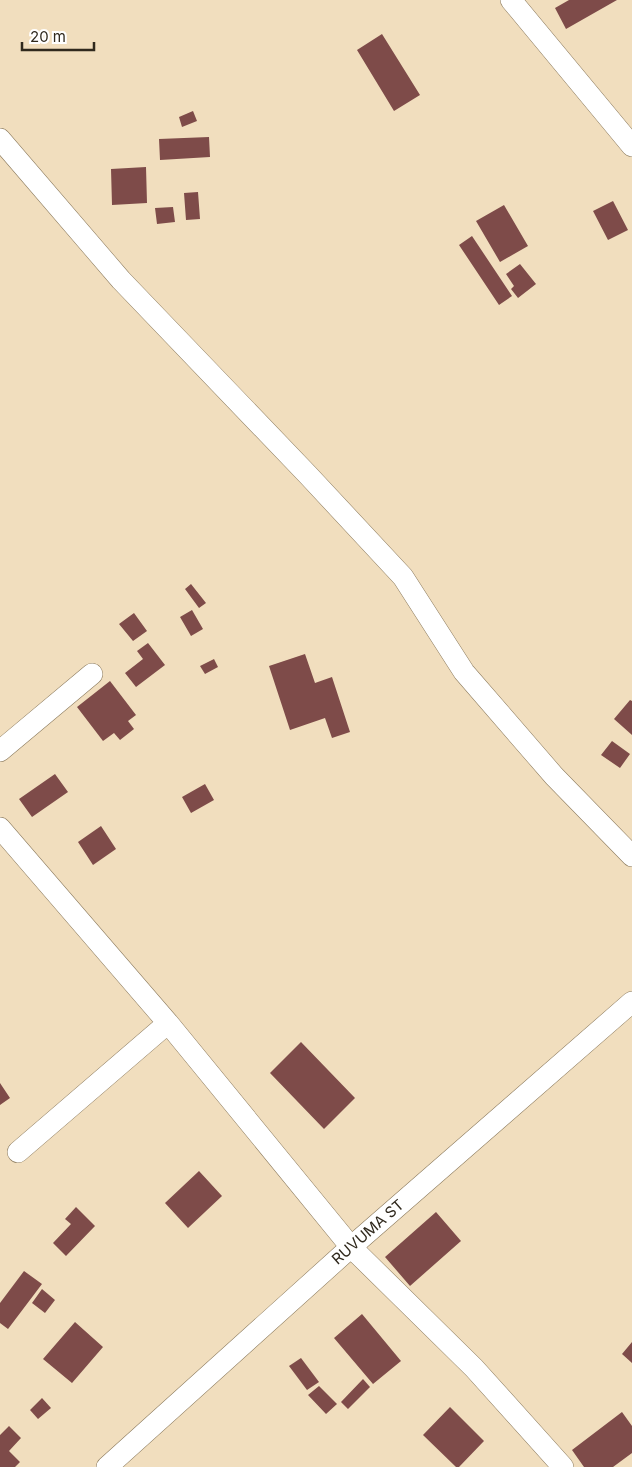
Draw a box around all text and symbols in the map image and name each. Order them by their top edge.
scale bar [22,20,95,52]
text: 20 m [30,27,66,46]
street label: RUVUMA ST [328,1195,408,1268]

